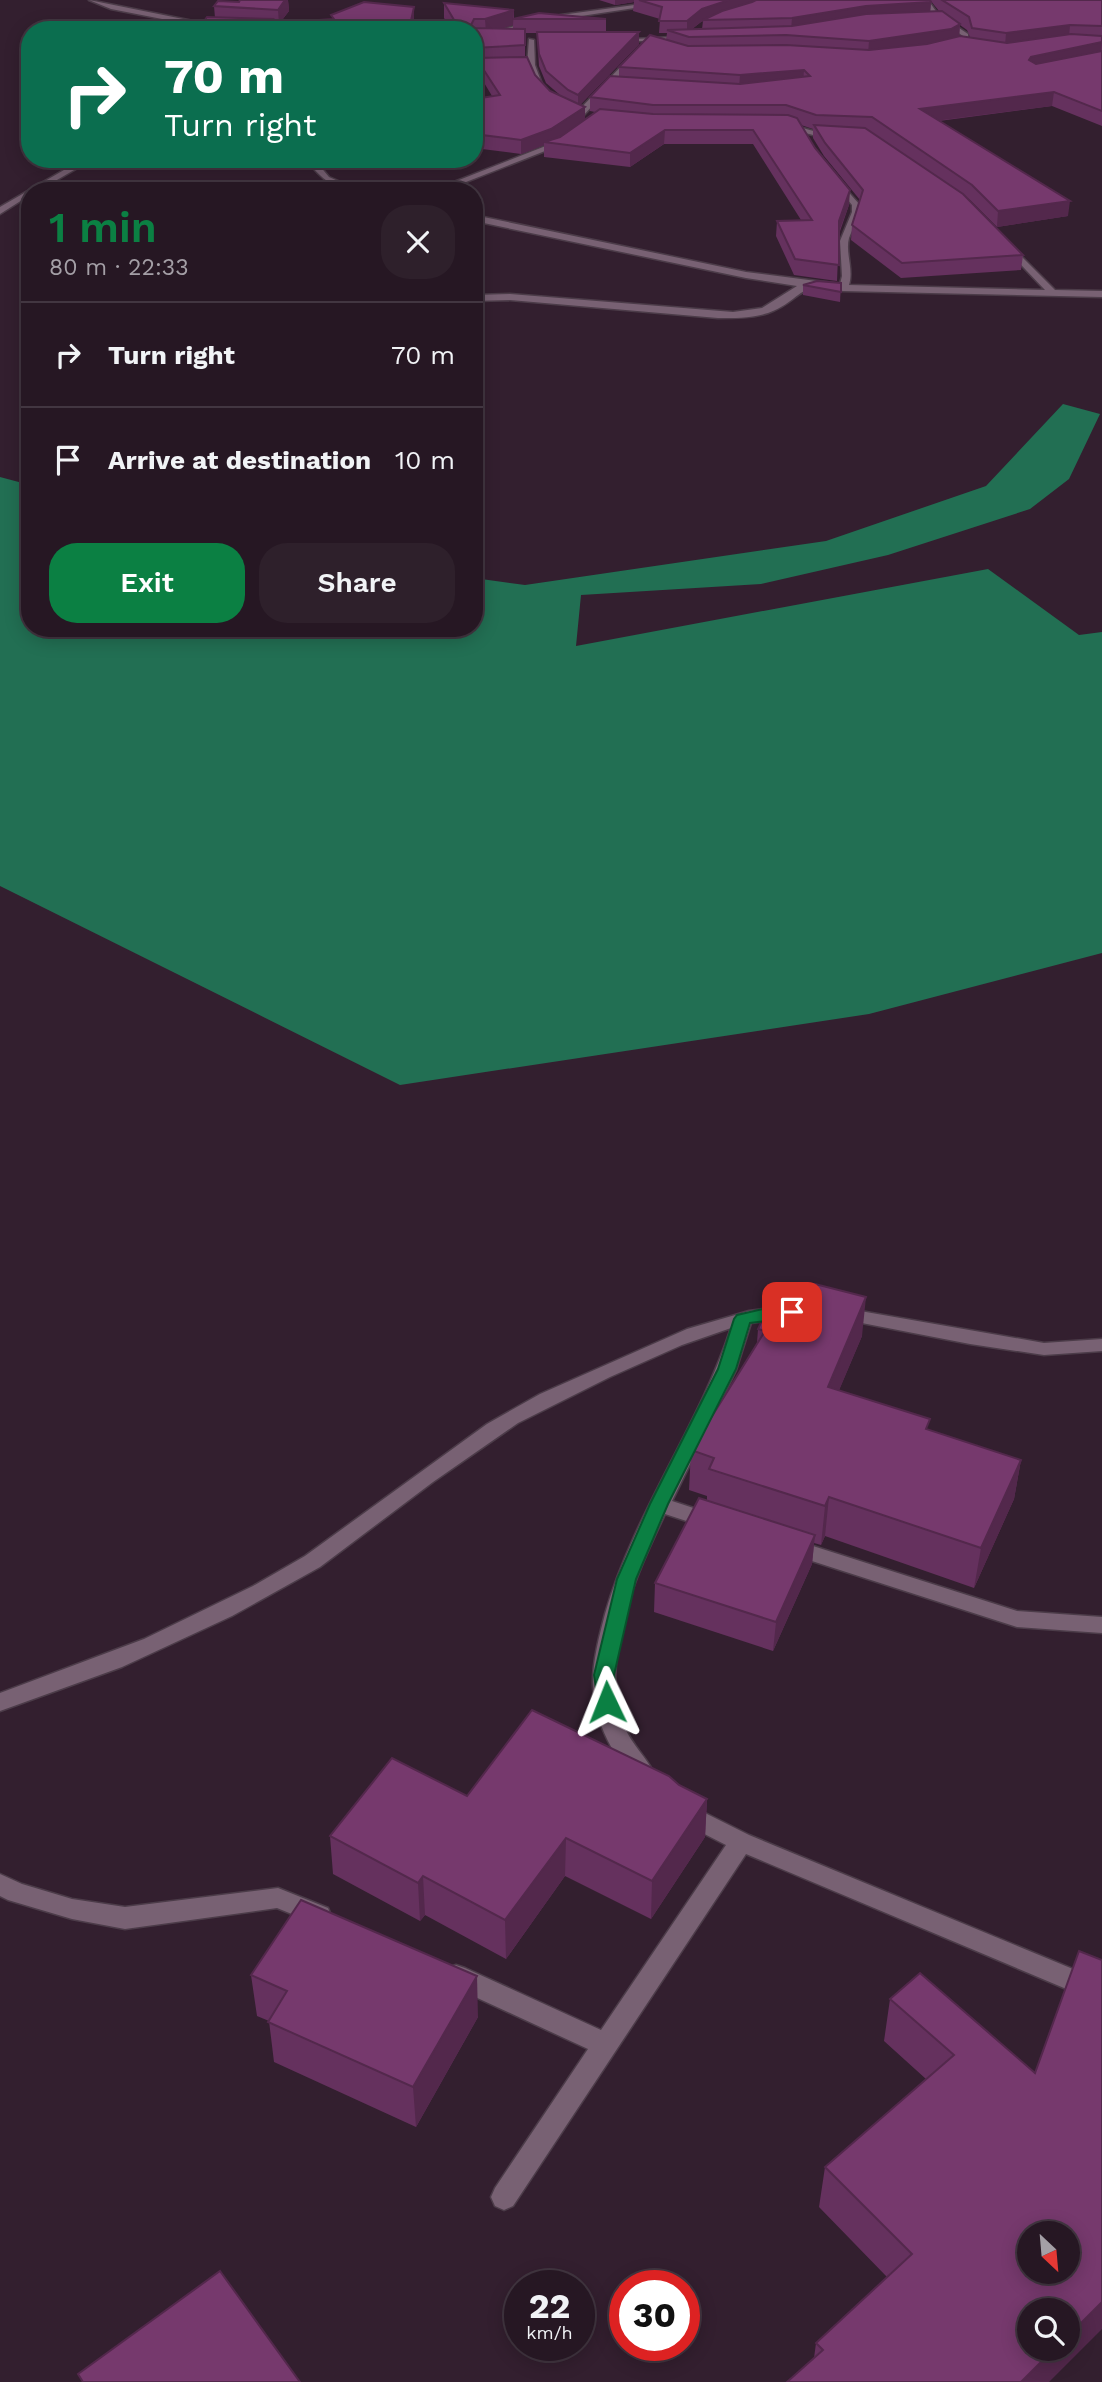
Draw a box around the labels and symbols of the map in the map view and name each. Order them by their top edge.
pin [762,1282,822,1342]
position arrow [570,1665,644,1739]
north arrow [1017,2221,1080,2284]
speed limit sign: 30 [609,2270,700,2361]

